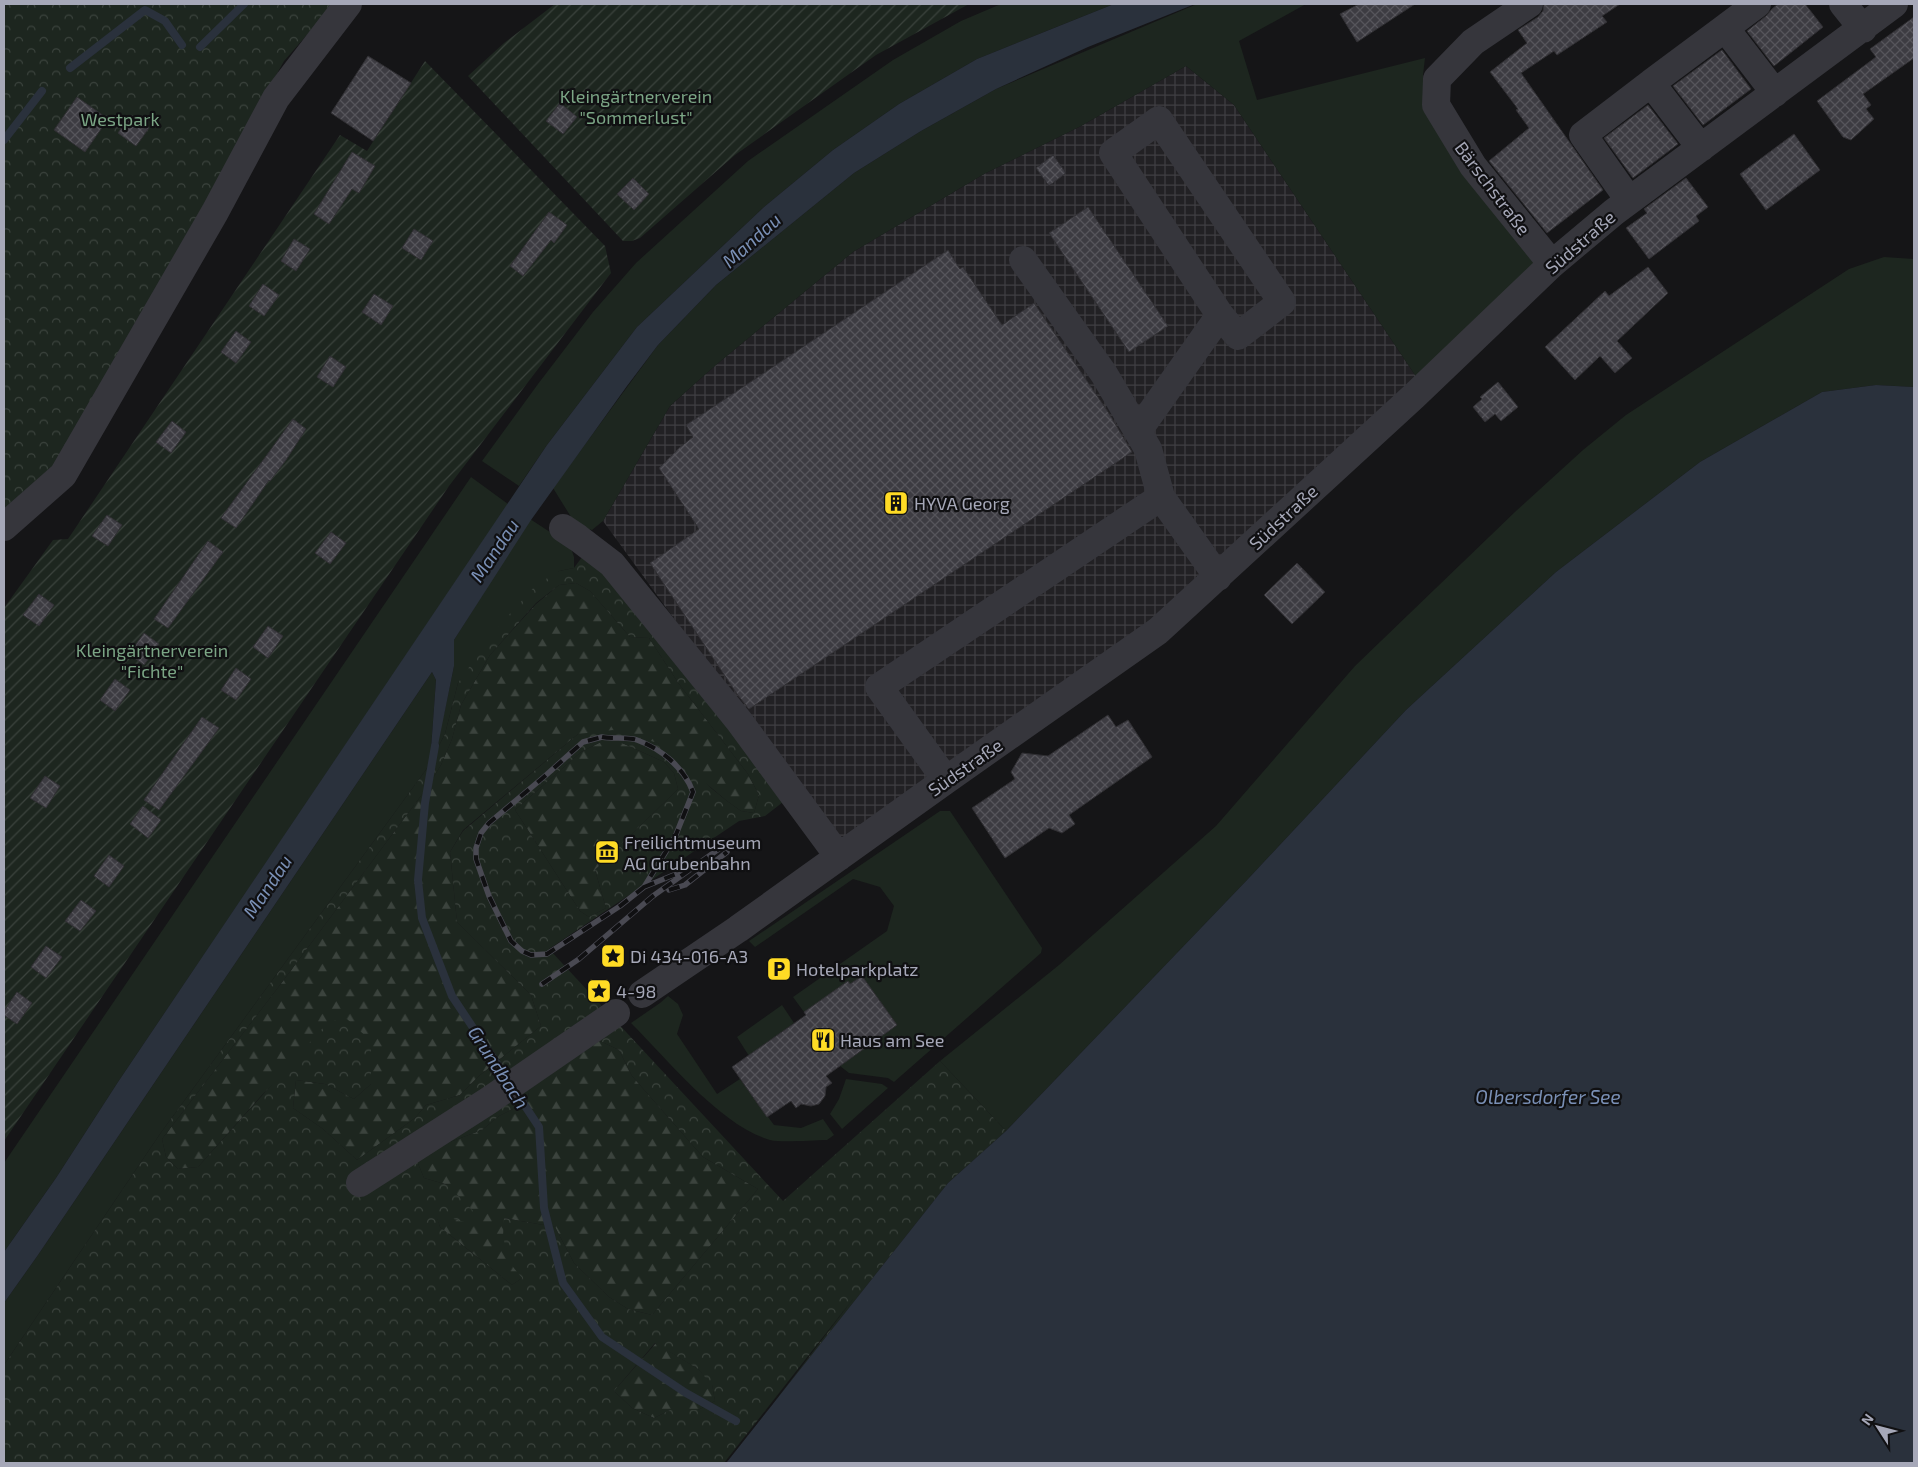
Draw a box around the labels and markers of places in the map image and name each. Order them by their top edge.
building icon: HYVA Georg [883,490,909,516]
place label: HYVA Georg [914,492,1010,514]
place label: Freilichtmuseum AG Grubenbahn [624,831,761,874]
museum icon: Freilichtmuseum AG Grubenbahn [594,839,620,865]
place icon: Di 434-016-A3 [600,943,626,969]
place label: Di 434-016-A3 [630,945,748,967]
parking icon: Hotelparkplatz [766,956,792,982]
place label: Hotelparkplatz [796,958,919,980]
place icon: 4-98 [586,978,612,1004]
place label: 4-98 [616,980,656,1002]
restaurant icon: Haus am See [810,1027,836,1053]
place label: Haus am See [840,1029,944,1051]

